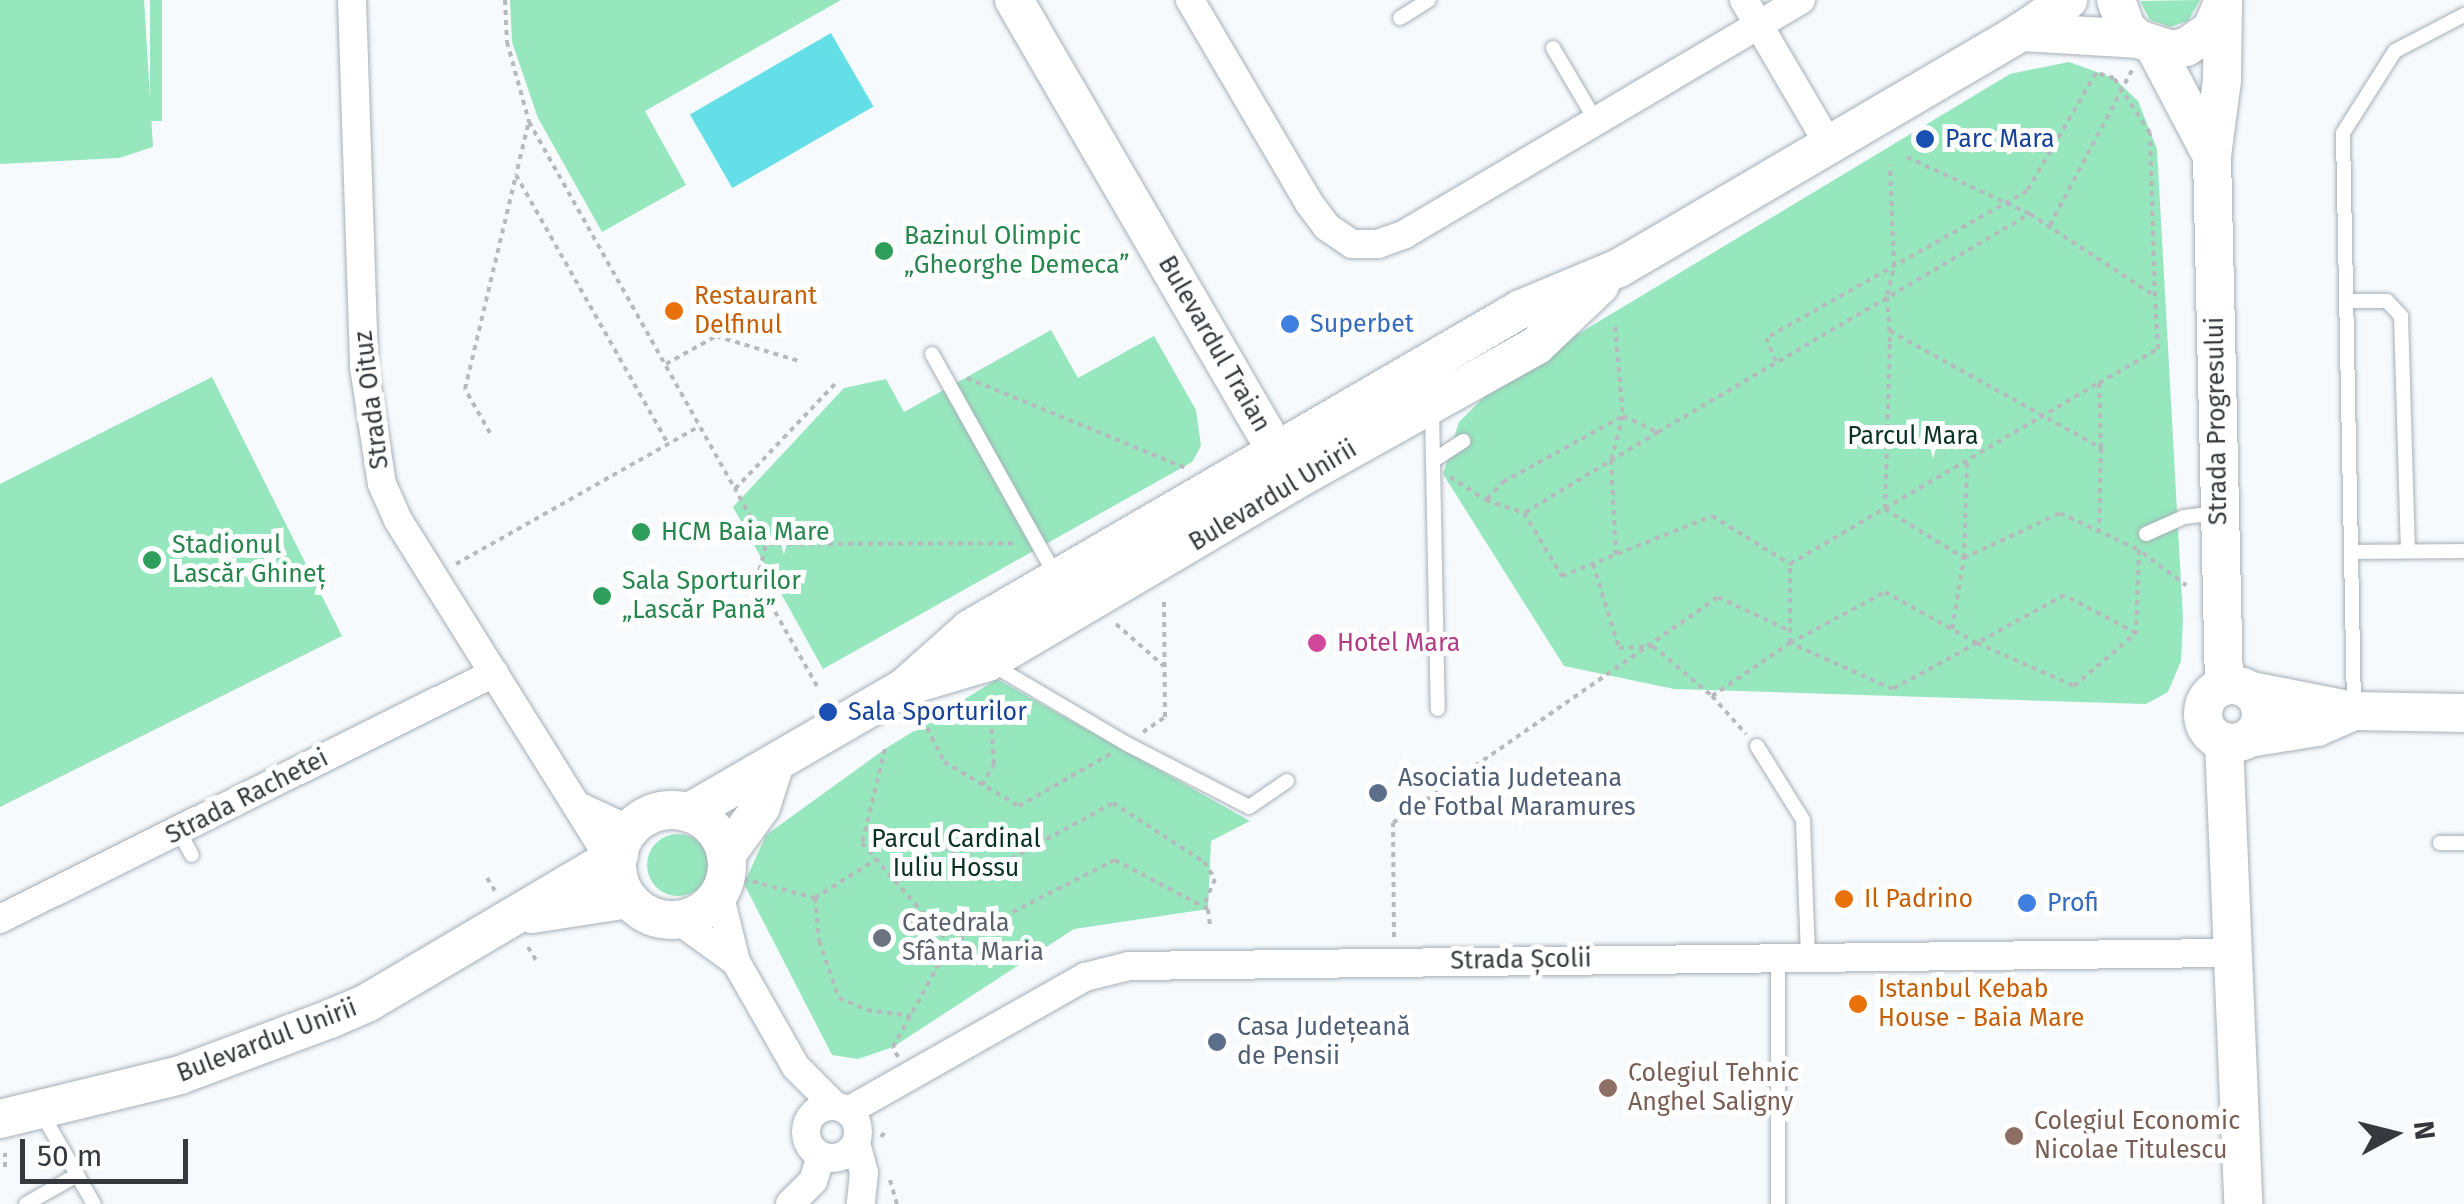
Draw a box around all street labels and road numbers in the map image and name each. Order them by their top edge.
street label: Bulevardul Traian [1151,251,1277,437]
street label: Strada Progresului [2200,317,2234,525]
street label: Strada Oituz [349,329,395,471]
street label: Bulevardul Unirii [1184,434,1362,558]
street label: Strada Rachetei [161,743,333,851]
street label: Strada Școlii [1450,944,1592,976]
street label: Bulevardul Unirii [173,993,361,1089]

